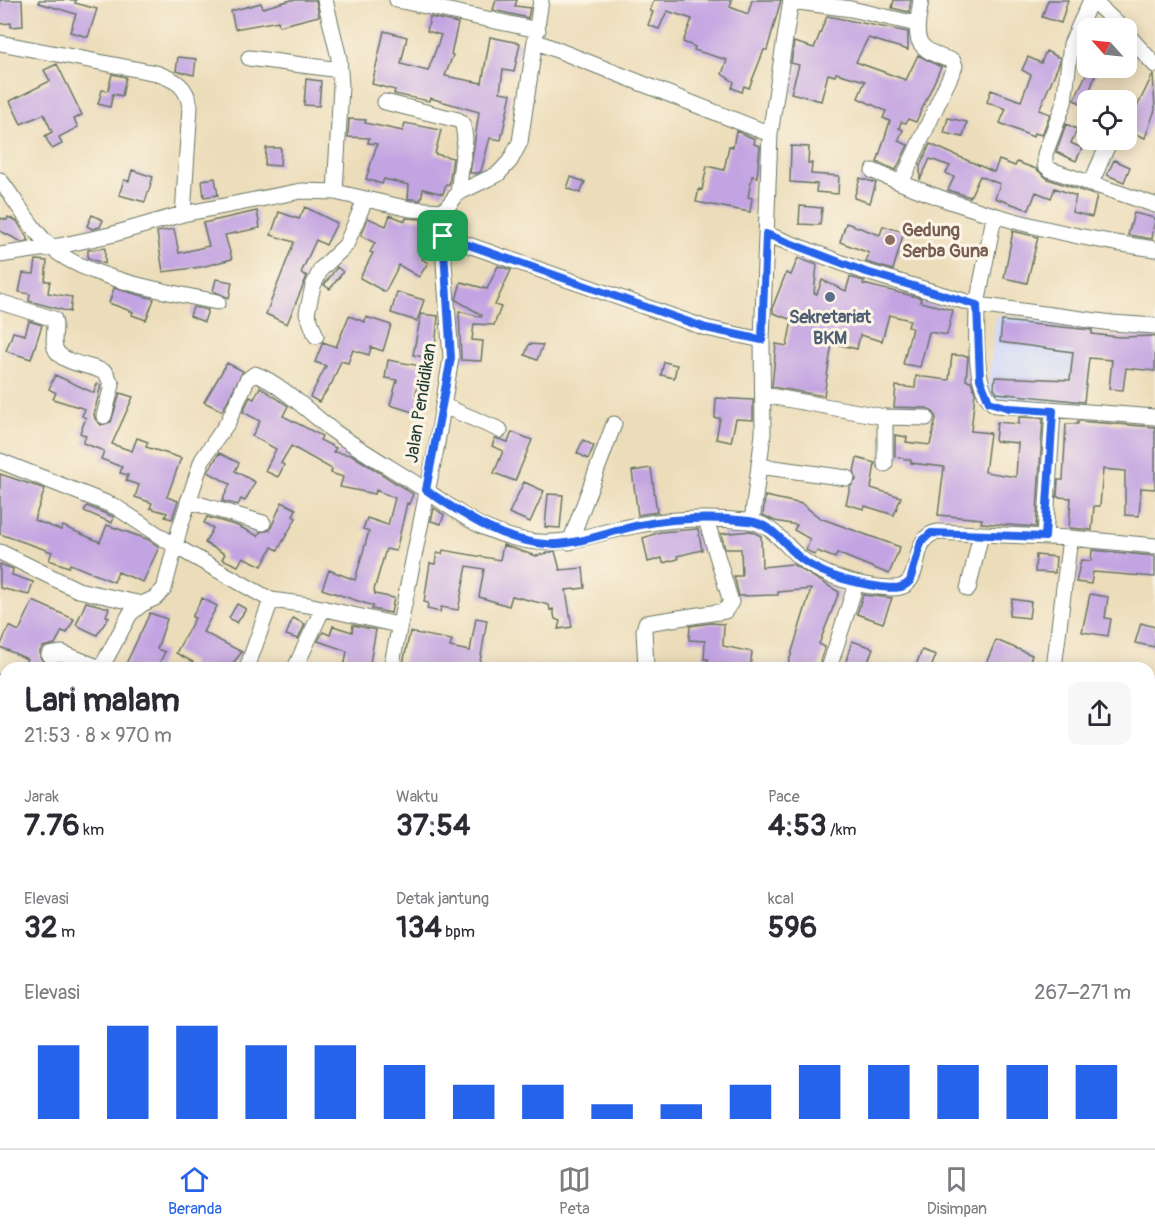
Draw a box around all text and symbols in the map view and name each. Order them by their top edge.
north arrow [1077,18,1137,78]
map controls [1077,18,1137,150]
button: locate [1077,90,1137,150]
pin [417,210,468,261]
icon: arrive [426,219,459,252]
place label: Gedung Serba Guna [902,219,989,263]
marker: Gedung Serba Guna [883,233,897,247]
marker: Sekretariat BKM [823,290,837,304]
place label: Sekretariat BKM [789,306,872,350]
street label: Jalan Pendidikan [400,341,442,465]
text: Lari malam [24,680,180,721]
button: share [1068,682,1131,745]
text: 21:53 · 8 × 970 m [24,723,172,748]
text: Jarak [24,787,59,807]
text: Waktu [396,787,438,807]
text: Pace [768,787,800,807]
text: 7.76 [24,807,80,844]
text: 37:54 [396,807,470,844]
text: 4:53 [768,807,826,844]
text: km [80,820,104,840]
text: /km [826,820,857,840]
text: Elevasi [24,889,69,909]
text: Detak jantung [396,889,489,909]
text: kcal [768,889,794,909]
text: 32 [24,909,58,946]
text: 134 [396,909,442,946]
text: 596 [768,909,817,946]
text: m [58,922,75,942]
text: bpm [442,922,475,942]
text: Elevasi [24,980,80,1005]
text: 267–271 m [1034,980,1131,1005]
tab: Beranda [168,1163,222,1219]
tab: Peta [558,1163,591,1219]
tab: Disimpan [927,1163,987,1219]

